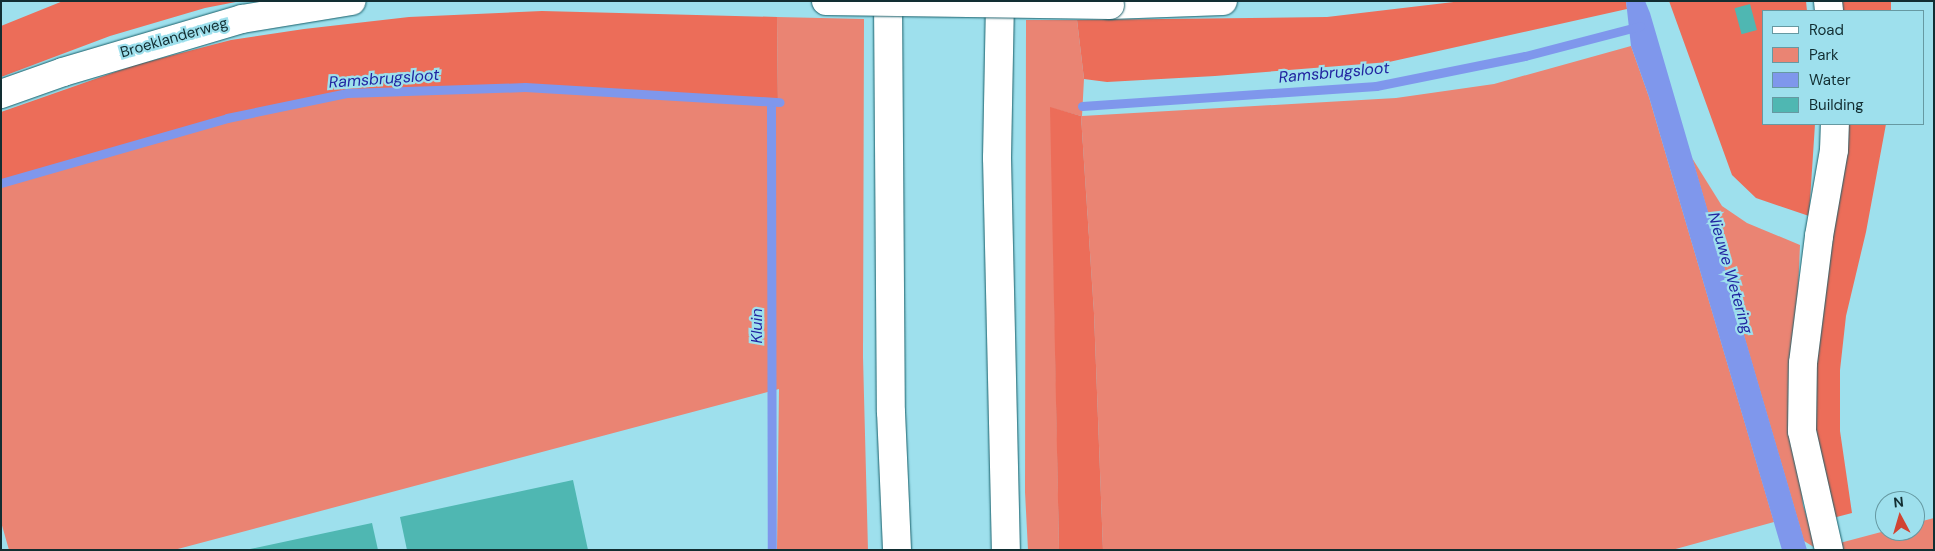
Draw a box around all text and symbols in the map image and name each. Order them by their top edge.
legend [1762,10,1925,125]
street label: Broeklanderweg [118,14,230,62]
text: Road [1809,20,1844,40]
text: Park [1809,45,1839,65]
water label: Ramsbrugsloot [1278,59,1390,87]
water label: Ramsbrugsloot [328,66,440,92]
text: Water [1809,70,1850,90]
text: Building [1809,95,1864,115]
water label: Nieuwe Wetering [1703,210,1757,336]
water label: Kluin [747,308,767,344]
north arrow [1875,491,1925,541]
text: N [1893,493,1905,512]

